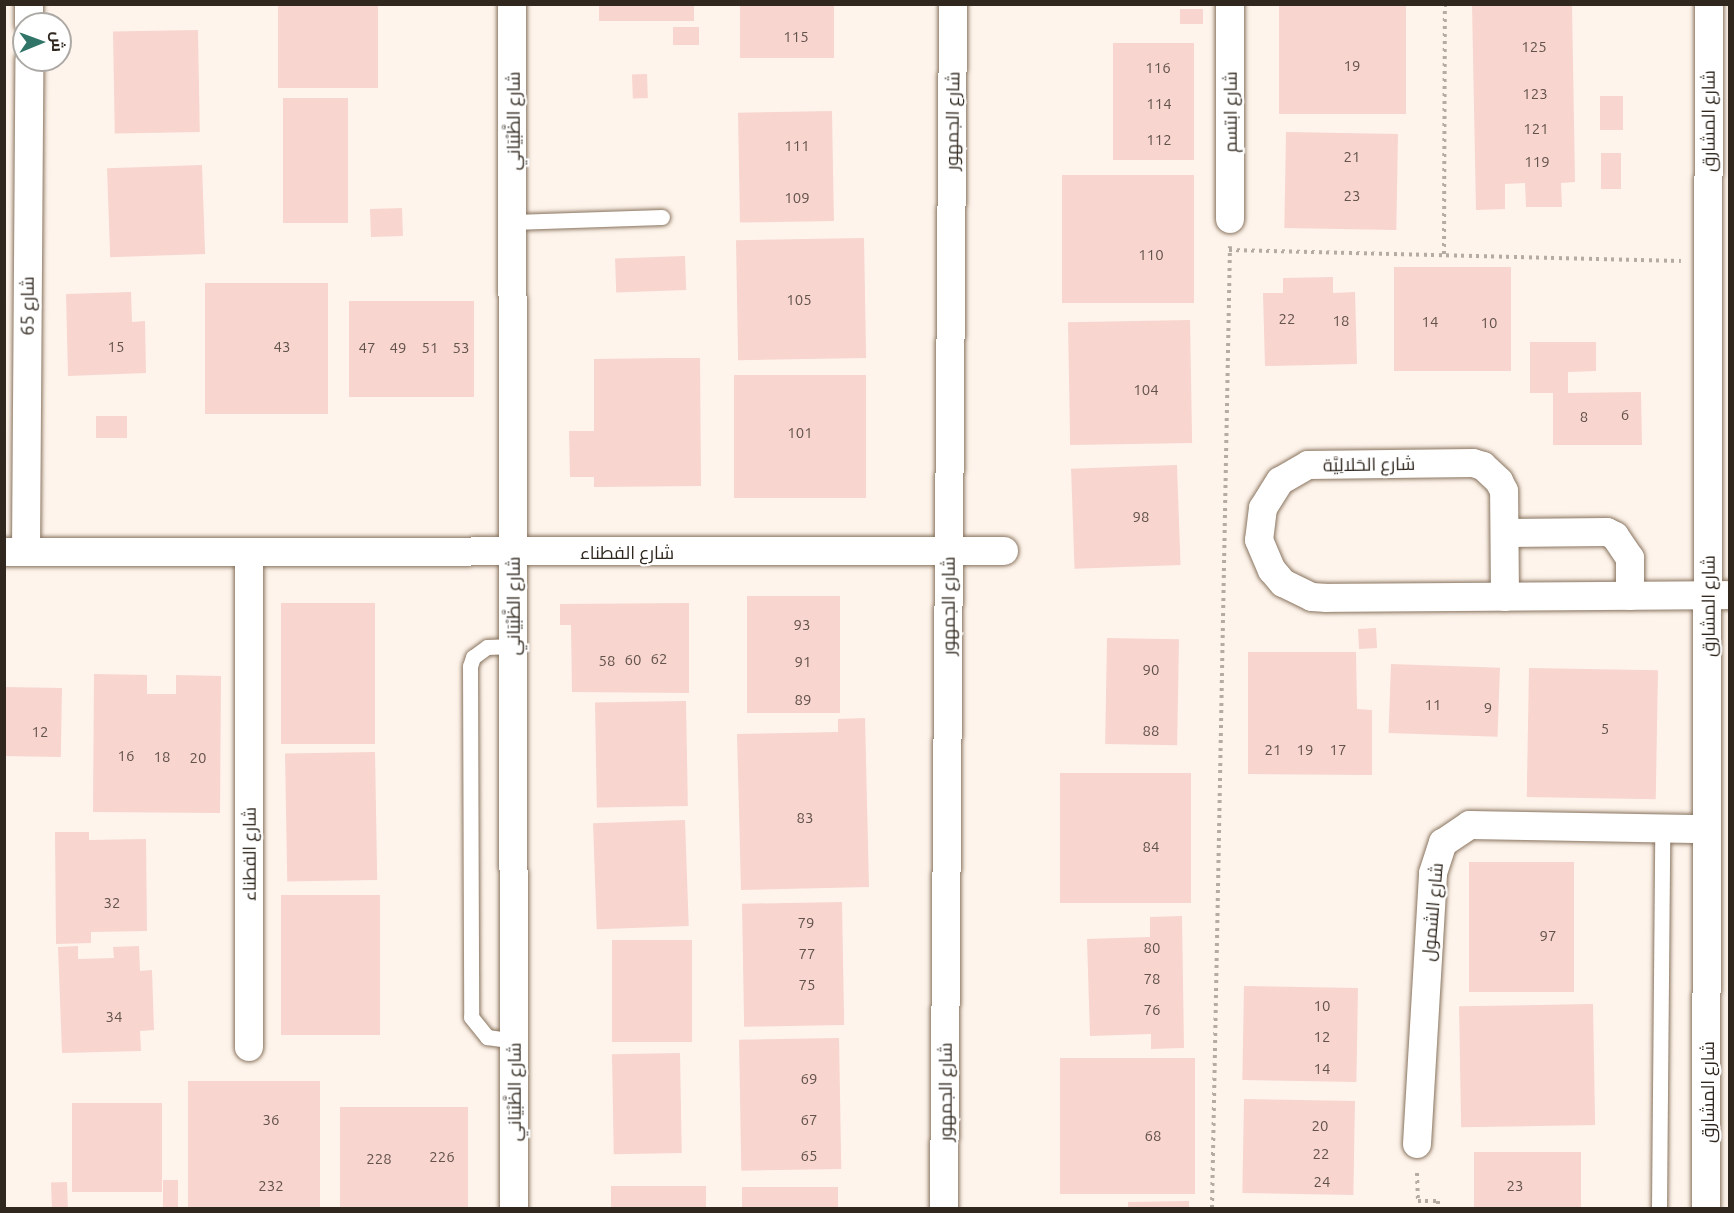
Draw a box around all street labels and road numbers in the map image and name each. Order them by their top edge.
street label: شارع المشارق [1697,70,1719,172]
street label: شارع الجمهور [940,71,964,171]
street label: شارع ابتسم [1219,71,1241,153]
street label: شارع الظَّبْيَاني [502,72,524,170]
street label: شارع 65 [16,276,38,336]
street label: شارع الحَلالِيَّة [1323,452,1415,476]
street label: شارع الفطناء [580,541,674,563]
street label: شارع المشارق [1697,555,1719,657]
street label: شارع الظَّبْيَاني [502,557,524,655]
street label: شارع الجمهور [937,557,959,655]
street label: شارع الفطناء [238,807,260,901]
street label: شارع الشمول [1417,862,1447,962]
street label: شارع المشارق [1696,1041,1718,1143]
street label: شارع الظَّبْيَاني [503,1043,525,1141]
street label: شارع الجمهور [934,1043,956,1141]

